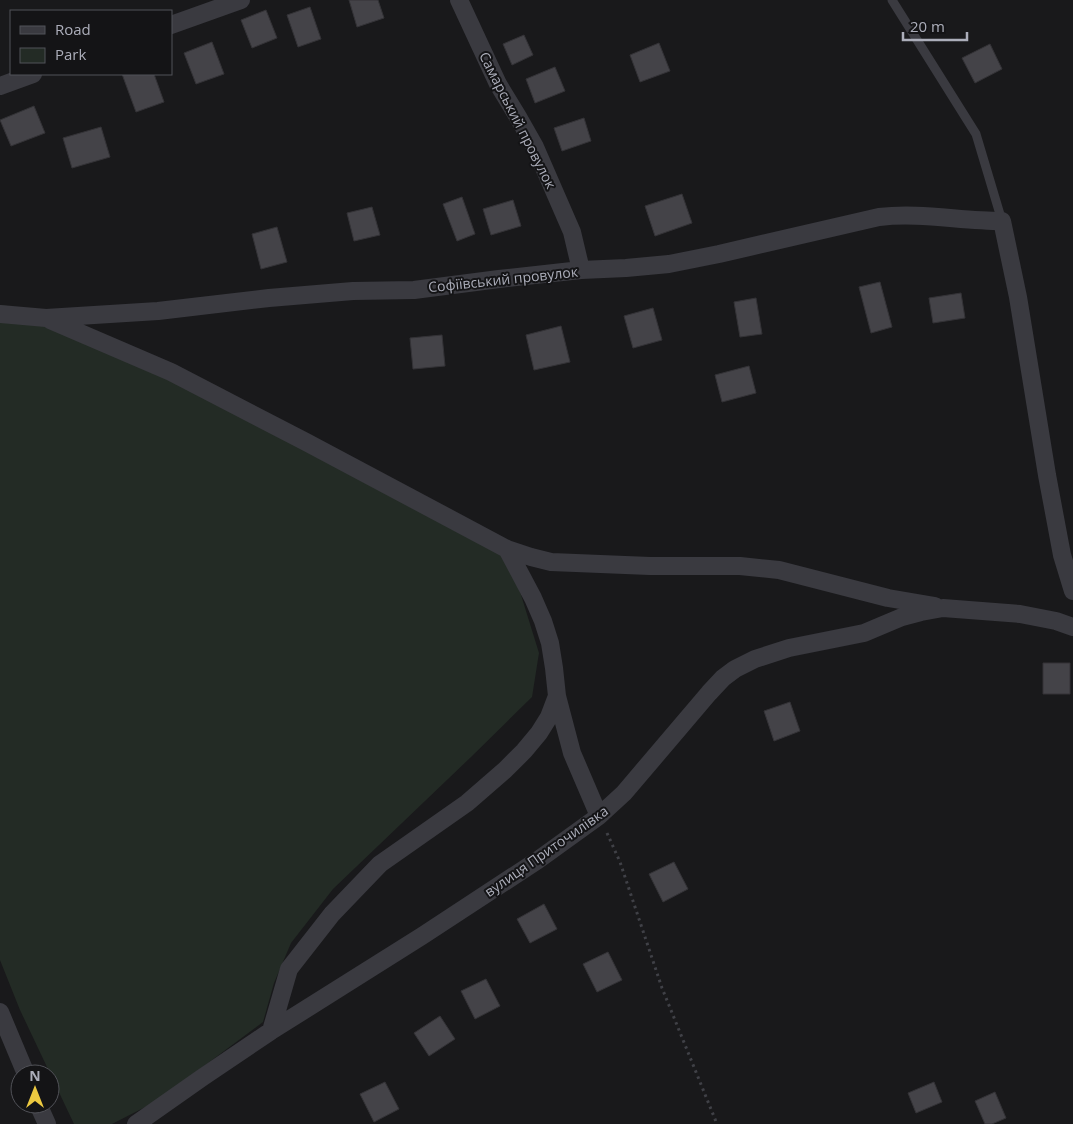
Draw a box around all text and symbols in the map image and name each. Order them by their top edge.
legend [10,10,172,75]
scale bar [903,10,967,42]
text: 20 m [910,16,945,36]
text: Road [55,19,91,39]
text: Park [55,44,86,64]
street label: Самарський провулок [475,48,561,192]
street label: Софіївський провулок [427,262,580,296]
street label: вулиця Приточилівка [480,801,612,901]
north arrow [10,1064,60,1114]
text: N [29,1066,41,1085]

